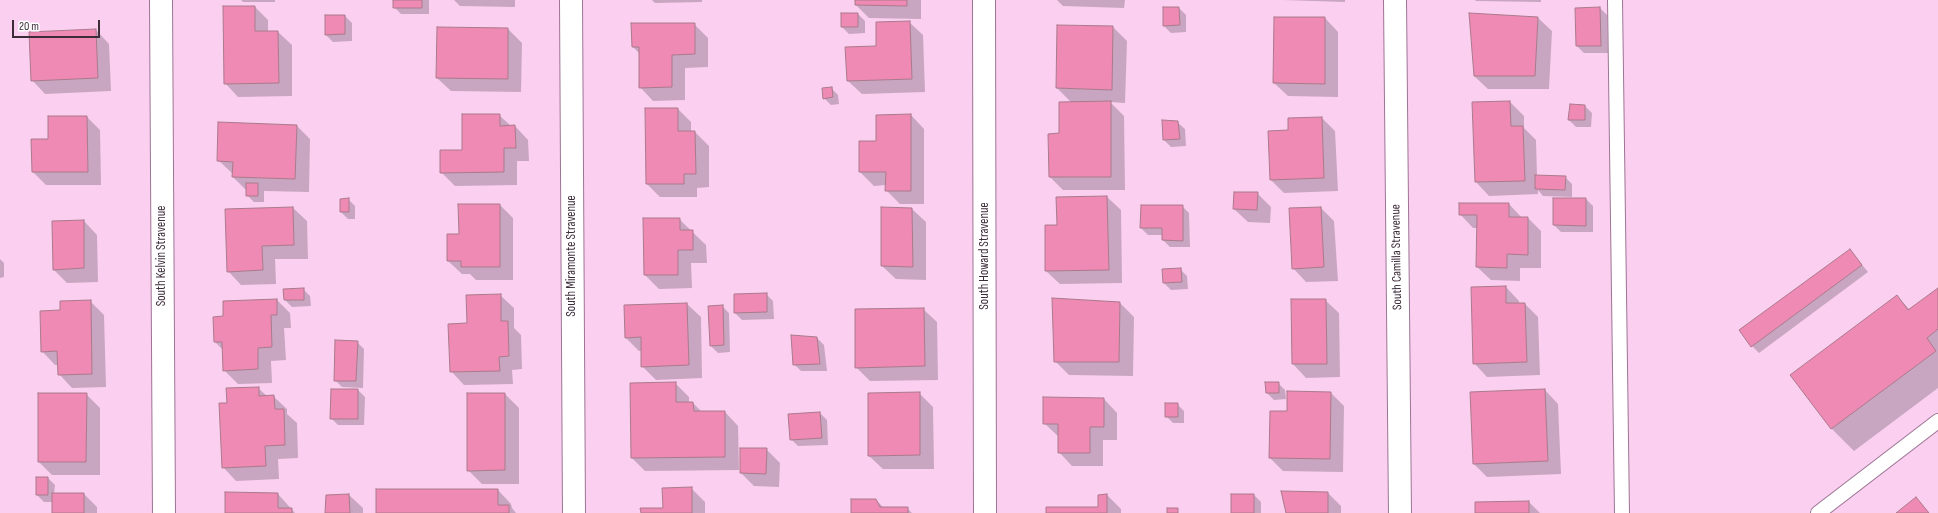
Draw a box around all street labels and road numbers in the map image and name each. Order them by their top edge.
street label: South Miramonte Stravenue [564,195,580,317]
street label: South Howard Stravenue [977,202,993,310]
street label: South Camilla Stravenue [1388,204,1406,310]
street label: South Kelvin Stravenue [154,206,170,306]

